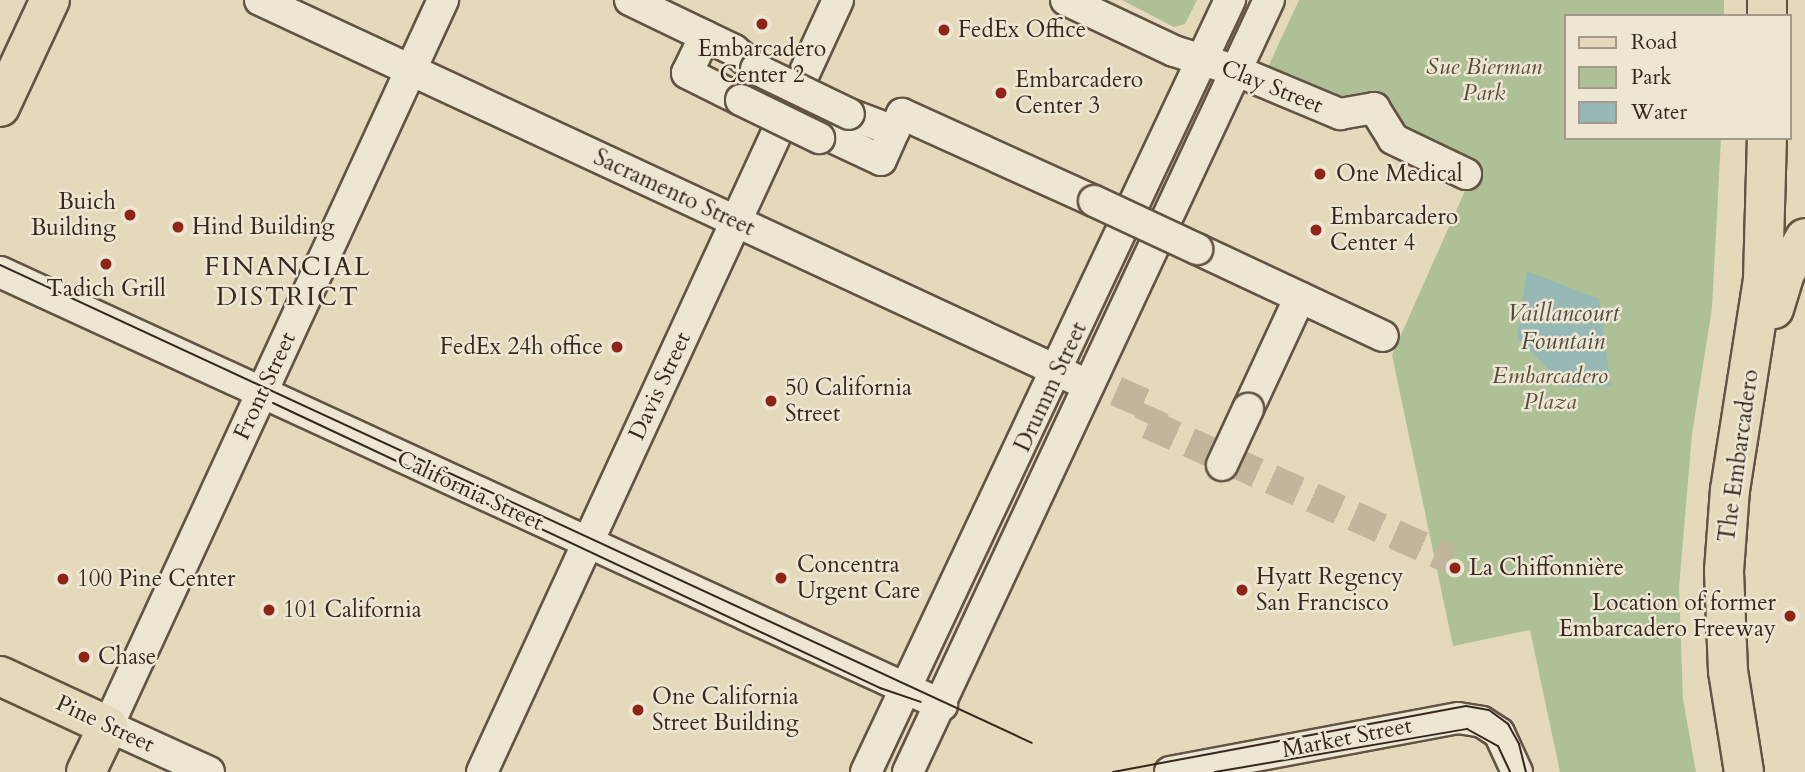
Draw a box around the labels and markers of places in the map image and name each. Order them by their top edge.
marker: Embarcadero Center 2 [754,16,770,32]
place label: FedEx Office [958,16,1086,44]
marker: FedEx Office [936,22,952,38]
place label: Embarcadero Center 2 [698,35,826,89]
place label: Embarcadero Center 3 [1015,66,1143,120]
marker: Embarcadero Center 3 [993,85,1009,101]
place label: One Medical [1336,160,1463,188]
marker: One Medical [1310,164,1330,184]
place label: Buich Building [31,188,116,242]
place label: Embarcadero Center 4 [1330,203,1458,257]
marker: Buich Building [122,207,138,223]
place label: Hind Building [192,213,334,241]
marker: Hind Building [170,219,186,235]
marker: Embarcadero Center 4 [1308,222,1324,238]
marker: Tadich Grill [98,256,114,272]
place label: Tadich Grill [46,275,166,303]
place label: FedEx 24h office [440,333,603,361]
marker: FedEx 24h office [609,339,625,355]
place label: 50 California Street [785,374,912,428]
marker: 50 California Street [763,393,779,409]
place label: Concentra Urgent Care [797,551,920,605]
place label: La Chiffonnière [1469,554,1624,582]
marker: La Chiffonnière [1447,560,1463,576]
place label: Hyatt Regency San Francisco [1256,563,1403,617]
place label: 100 Pine Center [77,565,235,593]
marker: Concentra Urgent Care [771,568,791,588]
marker: 100 Pine Center [55,571,71,587]
marker: Hyatt Regency San Francisco [1234,582,1250,598]
place label: Location of former Embarcadero Freeway [1559,589,1776,643]
place label: 101 California [283,596,422,624]
marker: 101 California [261,602,277,618]
marker: Location of former Embarcadero Freeway [1782,608,1798,624]
place label: Chase [98,643,156,671]
marker: Chase [76,649,92,665]
place label: One California Street Building [652,683,799,737]
marker: One California Street Building [630,702,646,718]

